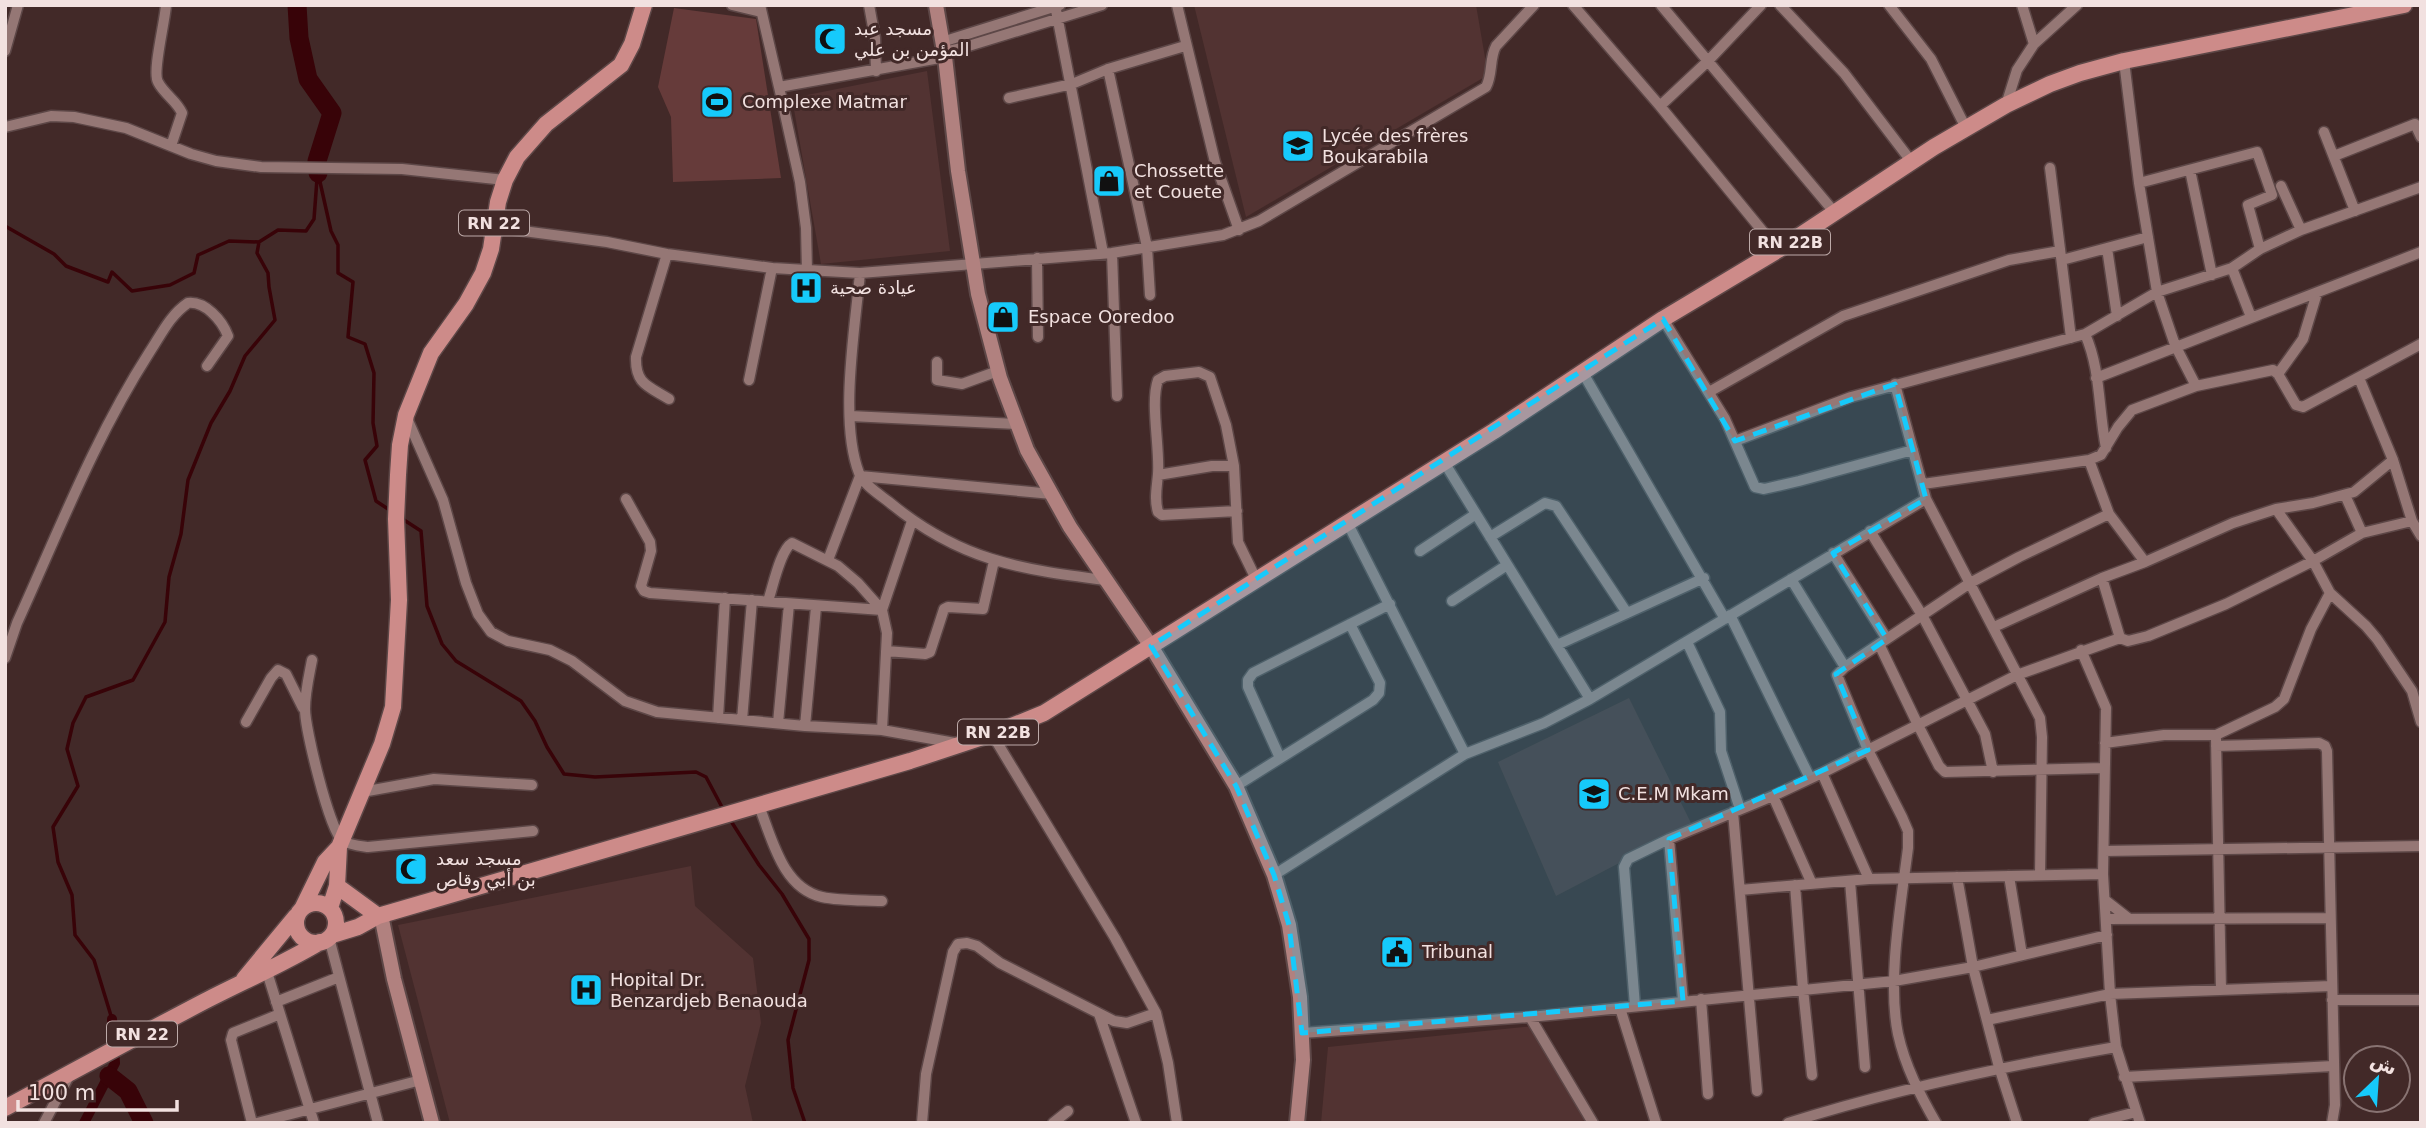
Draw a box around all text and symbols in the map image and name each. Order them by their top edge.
place label: مسجد عبد المؤمن بن علي [854,18,969,61]
mosque icon: مسجد عبد المؤمن بن علي [811,20,849,58]
sports icon: Complexe Matmar [698,83,736,121]
place label: Complexe Matmar [742,91,907,112]
place label: Lycée des frères Boukarabila [1322,125,1468,167]
school or university icon: Lycée des frères Boukarabila [1279,127,1317,165]
place label: Chossette et Couete [1134,160,1224,202]
shop icon: Chossette et Couete [1090,162,1128,200]
road number: RN 22 [459,210,529,236]
road number: RN 22B [1750,230,1830,254]
hospital icon: عيادة صحية [787,269,825,307]
place label: عيادة صحية [830,277,917,298]
shop icon: Espace Ooredoo [984,298,1022,336]
place label: Espace Ooredoo [1028,306,1175,327]
road number: RN 22B [958,720,1038,744]
school or university icon: C.E.M Mkam [1575,775,1613,813]
place label: C.E.M Mkam [1618,783,1729,804]
place label: مسجد سعد بن أبي وقاص [436,848,536,891]
mosque icon: مسجد سعد بن أبي وقاص [392,850,430,888]
public building icon: Tribunal [1378,933,1416,971]
place label: Tribunal [1421,941,1493,962]
place label: Hopital Dr. Benzardjeb Benaouda [610,969,808,1011]
hospital icon: Hopital Dr. Benzardjeb Benaouda [567,971,605,1009]
road number: RN 22 [107,1022,177,1046]
north arrow [2342,1044,2412,1114]
text: ش [2367,1048,2401,1080]
scale bar [18,1068,177,1112]
text: 100 m [28,1081,95,1105]

